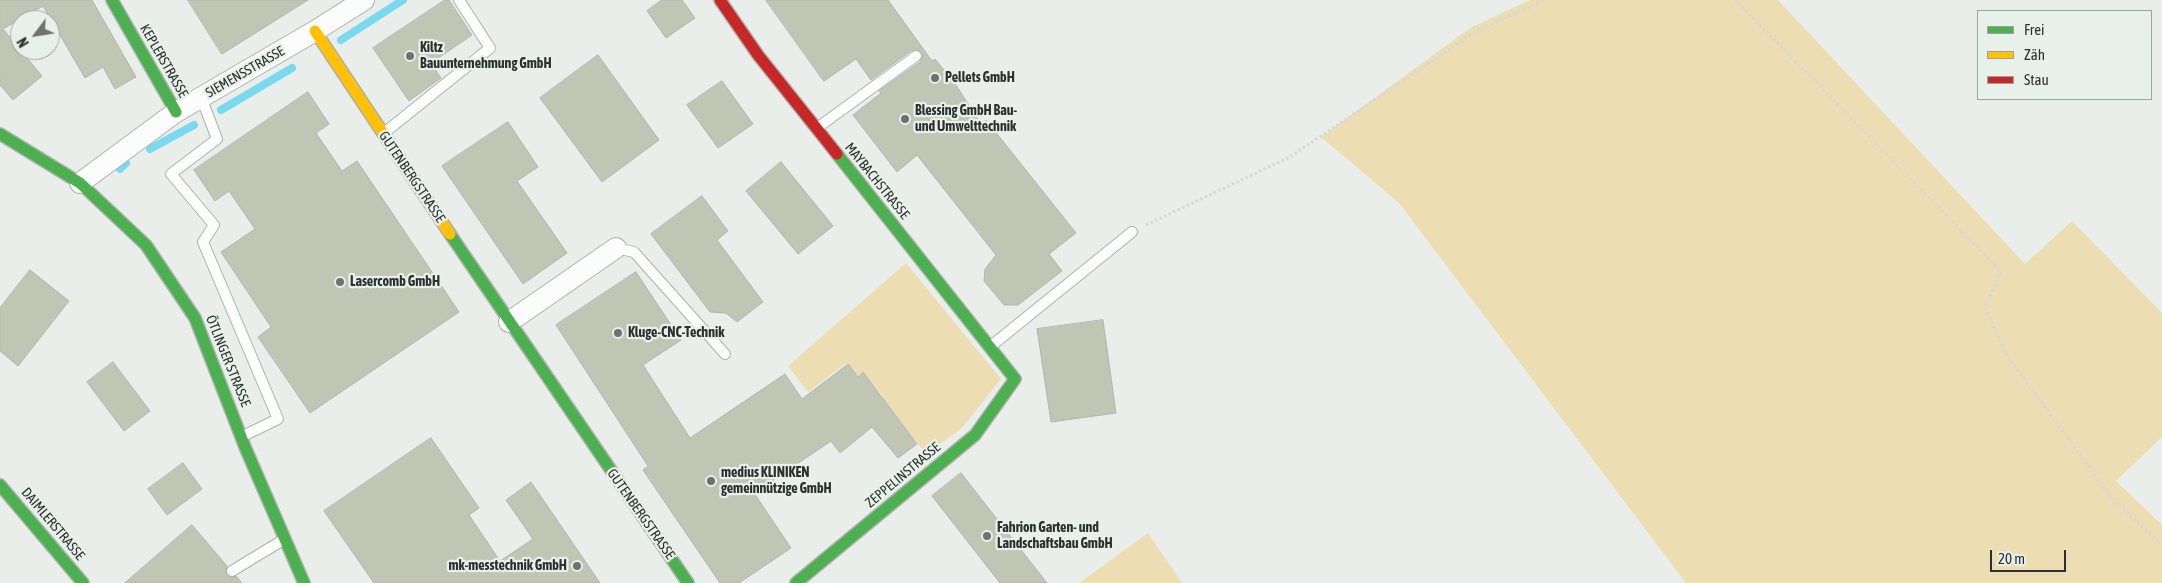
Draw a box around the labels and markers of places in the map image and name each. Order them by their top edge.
place label: Kiltz Bauunternehmung GmbH [420,40,552,72]
marker: Kiltz Bauunternehmung GmbH [404,50,416,62]
place label: Pellets GmbH [945,70,1015,86]
marker: Pellets GmbH [929,72,941,84]
place label: Blessing GmbH Bau- und Umwelttechnik [915,103,1017,136]
marker: Blessing GmbH Bau- und Umwelttechnik [899,113,911,125]
place label: Lasercomb GmbH [350,274,440,290]
marker: Lasercomb GmbH [334,276,346,288]
place label: Kluge-CNC-Technik [628,325,724,341]
marker: Kluge-CNC-Technik [612,327,624,339]
place label: medius KLINIKEN gemeinnützige GmbH [721,465,832,498]
marker: medius KLINIKEN gemeinnützige GmbH [705,475,717,487]
place label: Fahrion Garten- und Landschaftsbau GmbH [997,520,1113,552]
marker: Fahrion Garten- und Landschaftsbau GmbH [981,530,993,542]
place label: mk-messtechnik GmbH [448,558,567,574]
marker: mk-messtechnik GmbH [571,560,583,572]

